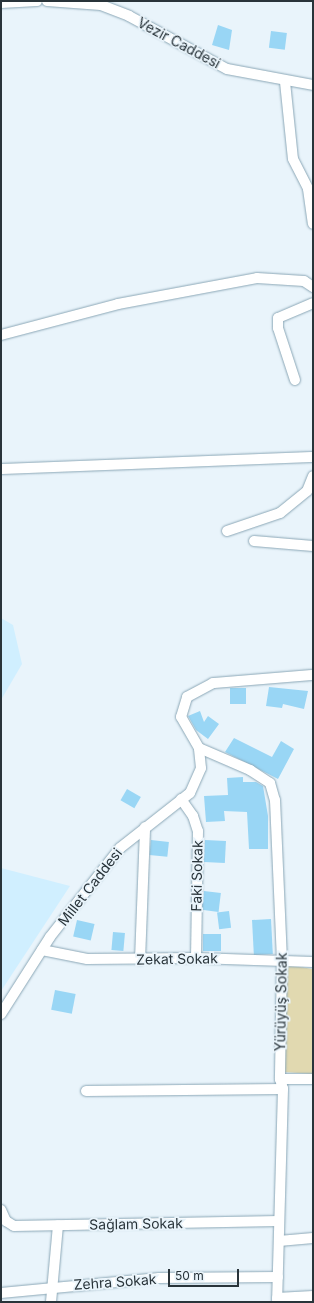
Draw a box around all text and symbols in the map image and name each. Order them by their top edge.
street label: Vezir Caddesi [135,14,223,72]
street label: Faki Sokak [188,840,206,912]
street label: Millet Caddesi [55,845,125,929]
street label: Zekat Sokak [136,950,218,968]
street label: Yürüyüş Sokak [272,952,290,1052]
street label: Sağlam Sokak [89,1215,183,1233]
scale bar [170,1261,241,1287]
text: 50 m [175,1268,204,1283]
street label: Zehra Sokak [73,1271,157,1293]

